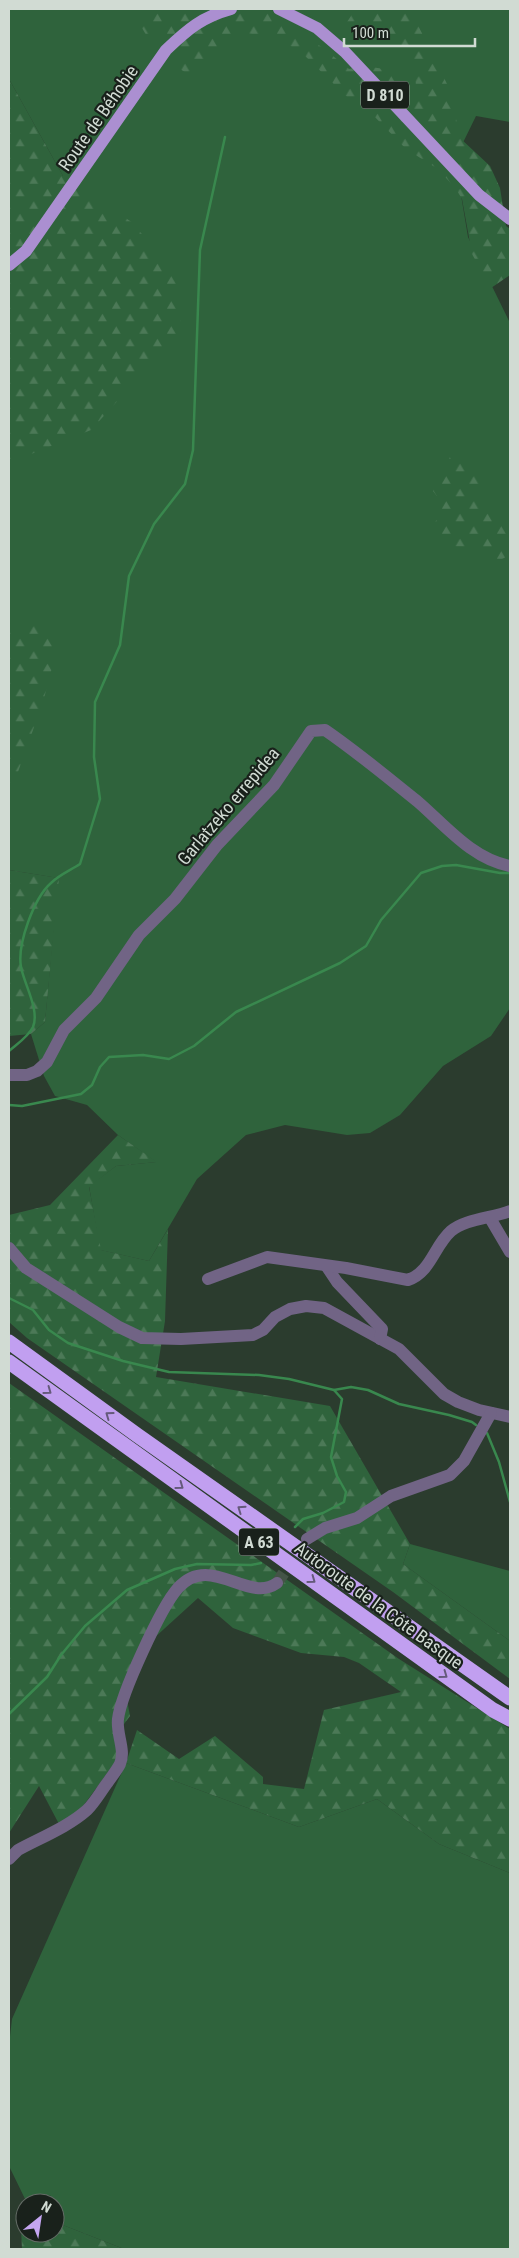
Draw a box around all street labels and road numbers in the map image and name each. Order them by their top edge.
street label: Route de Béhobie [54,61,142,175]
road number: D 810 [361,82,409,108]
street label: Garlatzeko errepidea [173,743,283,869]
road number: A 63 [239,1528,279,1555]
street label: Autoroute de la Côte Basque [291,1537,467,1673]

